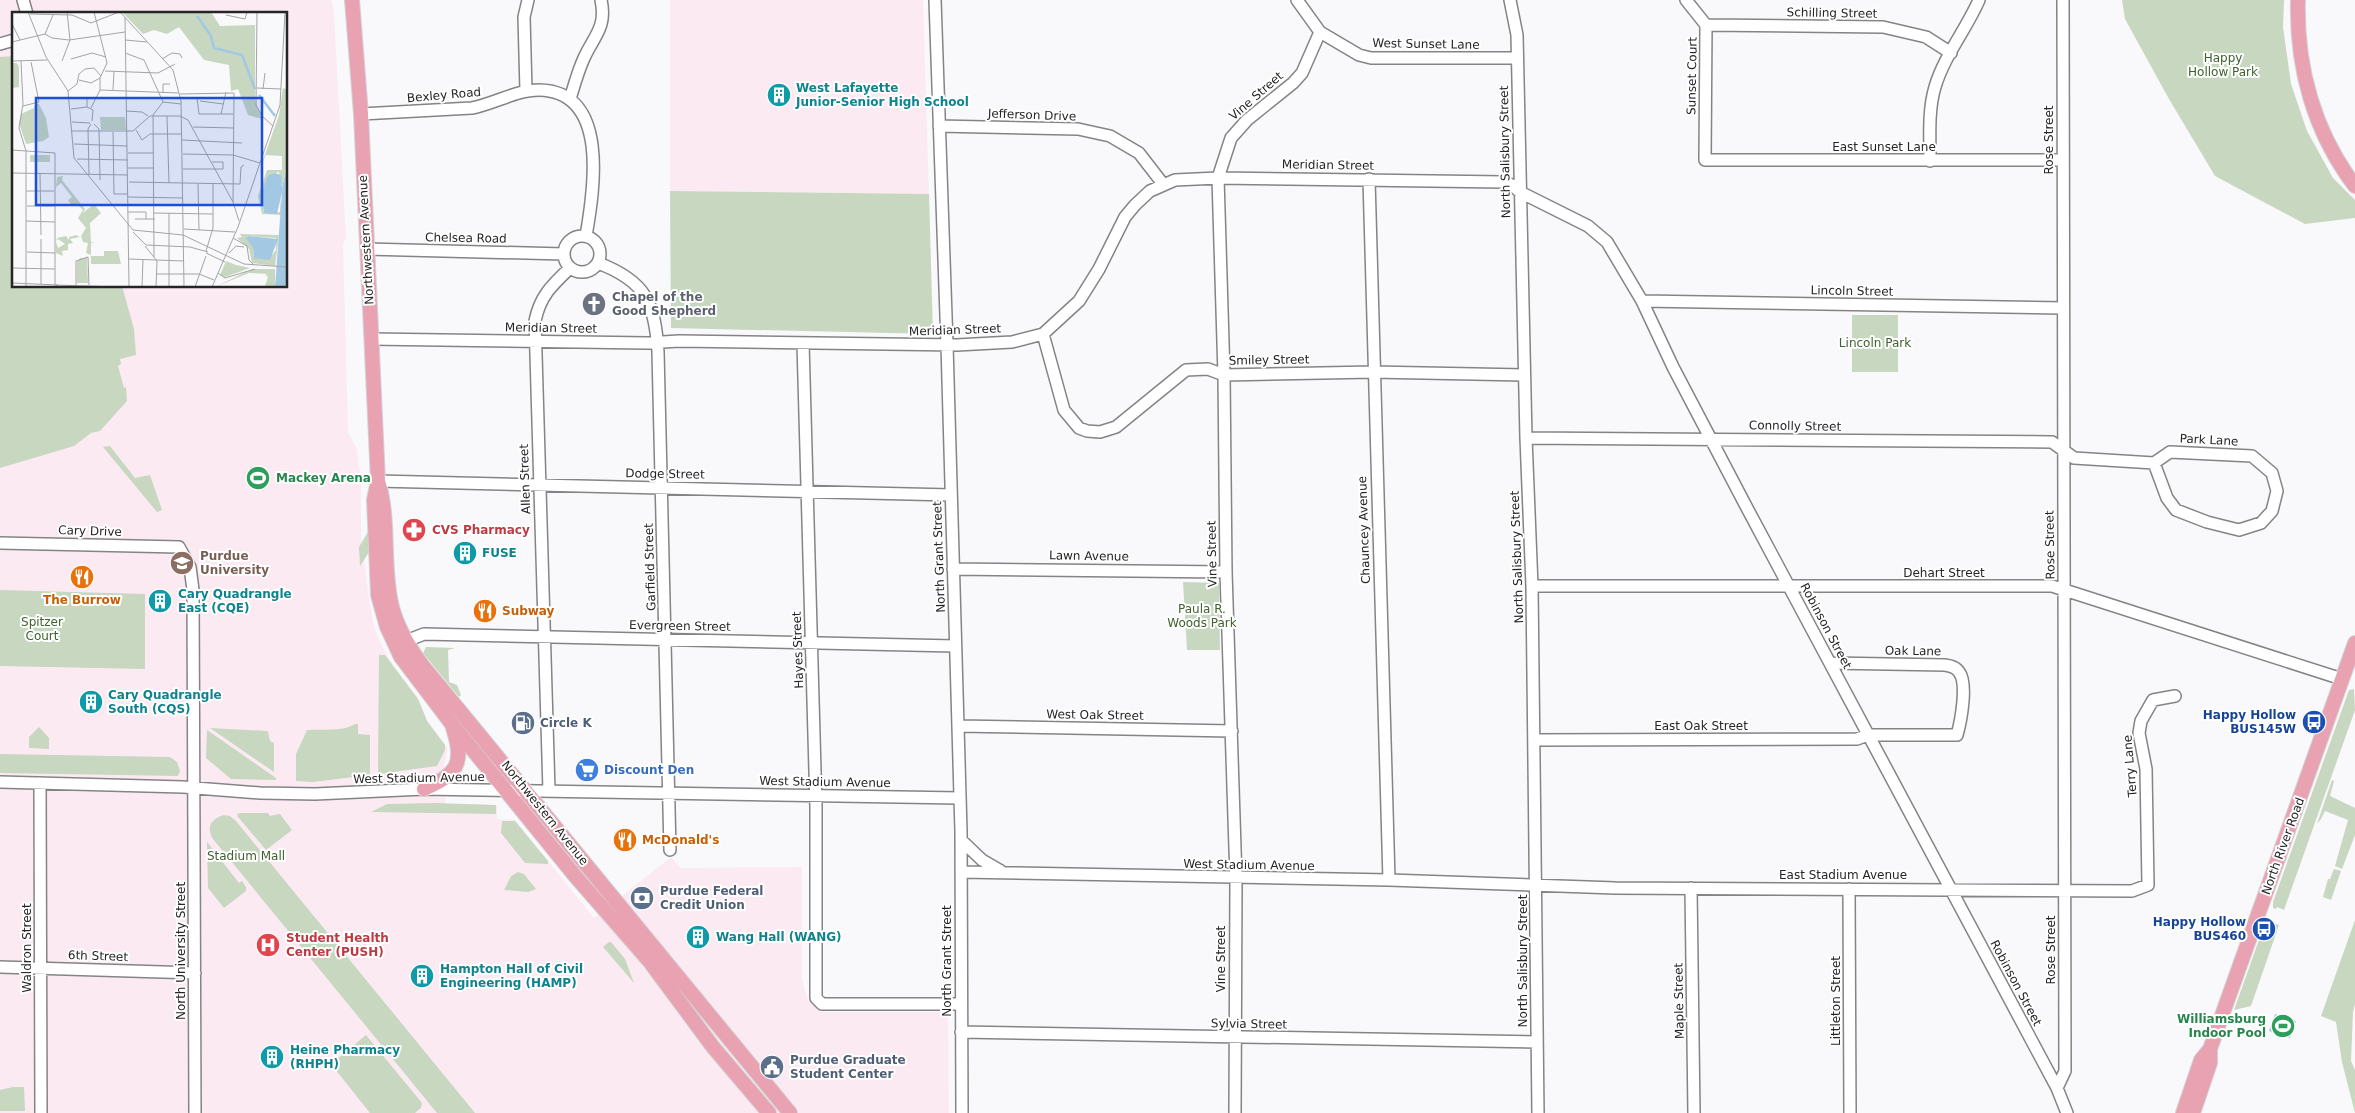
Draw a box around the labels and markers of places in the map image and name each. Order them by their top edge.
place label: West Lafayette Junior-Senior High School [795,81,969,109]
building icon: West Lafayette Junior-Senior High School [766,82,792,108]
place label: Chapel of the Good Shepherd [612,290,716,318]
church icon: Chapel of the Good Shepherd [581,291,607,317]
sports icon: Mackey Arena [245,465,271,491]
place label: Mackey Arena [276,471,371,485]
pharmacy icon: CVS Pharmacy [401,517,427,543]
place label: CVS Pharmacy [432,523,530,537]
building icon: FUSE [452,540,478,566]
place label: FUSE [482,546,517,560]
place label: Purdue University [200,549,269,577]
school or university icon: Purdue University [169,550,195,576]
restaurant icon: The Burrow [69,564,95,590]
place label: Cary Quadrangle East (CQE) [178,587,292,615]
building icon: Cary Quadrangle East (CQE) [147,588,173,614]
place label: The Burrow [43,593,121,607]
restaurant icon: Subway [472,598,498,624]
place label: Subway [502,604,555,618]
place label: Cary Quadrangle South (CQS) [108,688,222,716]
building icon: Cary Quadrangle South (CQS) [78,689,104,715]
place label: Happy Hollow BUS145W [2203,708,2296,736]
bus stop icon: Happy Hollow BUS145W [2301,709,2327,735]
fuel station icon: Circle K [510,710,536,736]
place label: Circle K [540,716,592,730]
supermarket icon: Discount Den [574,757,600,783]
place label: Discount Den [604,763,694,777]
restaurant icon: McDonald's [612,827,638,853]
place label: McDonald's [642,833,719,847]
place label: Purdue Federal Credit Union [660,884,763,912]
bank icon: Purdue Federal Credit Union [629,885,655,911]
place label: Happy Hollow BUS460 [2153,915,2246,943]
bus stop icon: Happy Hollow BUS460 [2251,916,2277,942]
building icon: Wang Hall (WANG) [685,924,711,950]
place label: Wang Hall (WANG) [716,930,842,944]
place label: Student Health Center (PUSH) [286,931,389,959]
hospital icon: Student Health Center (PUSH) [255,932,281,958]
place label: Hampton Hall of Civil Engineering (HAMP) [440,962,583,990]
building icon: Hampton Hall of Civil Engineering (HAMP) [409,963,435,989]
place label: Williamsburg Indoor Pool [2177,1012,2266,1040]
sports icon: Williamsburg Indoor Pool [2270,1013,2296,1039]
place label: Heine Pharmacy (RHPH) [290,1043,400,1071]
building icon: Heine Pharmacy (RHPH) [259,1044,285,1070]
place label: Purdue Graduate Student Center [790,1053,906,1081]
public building icon: Purdue Graduate Student Center [759,1054,785,1080]

